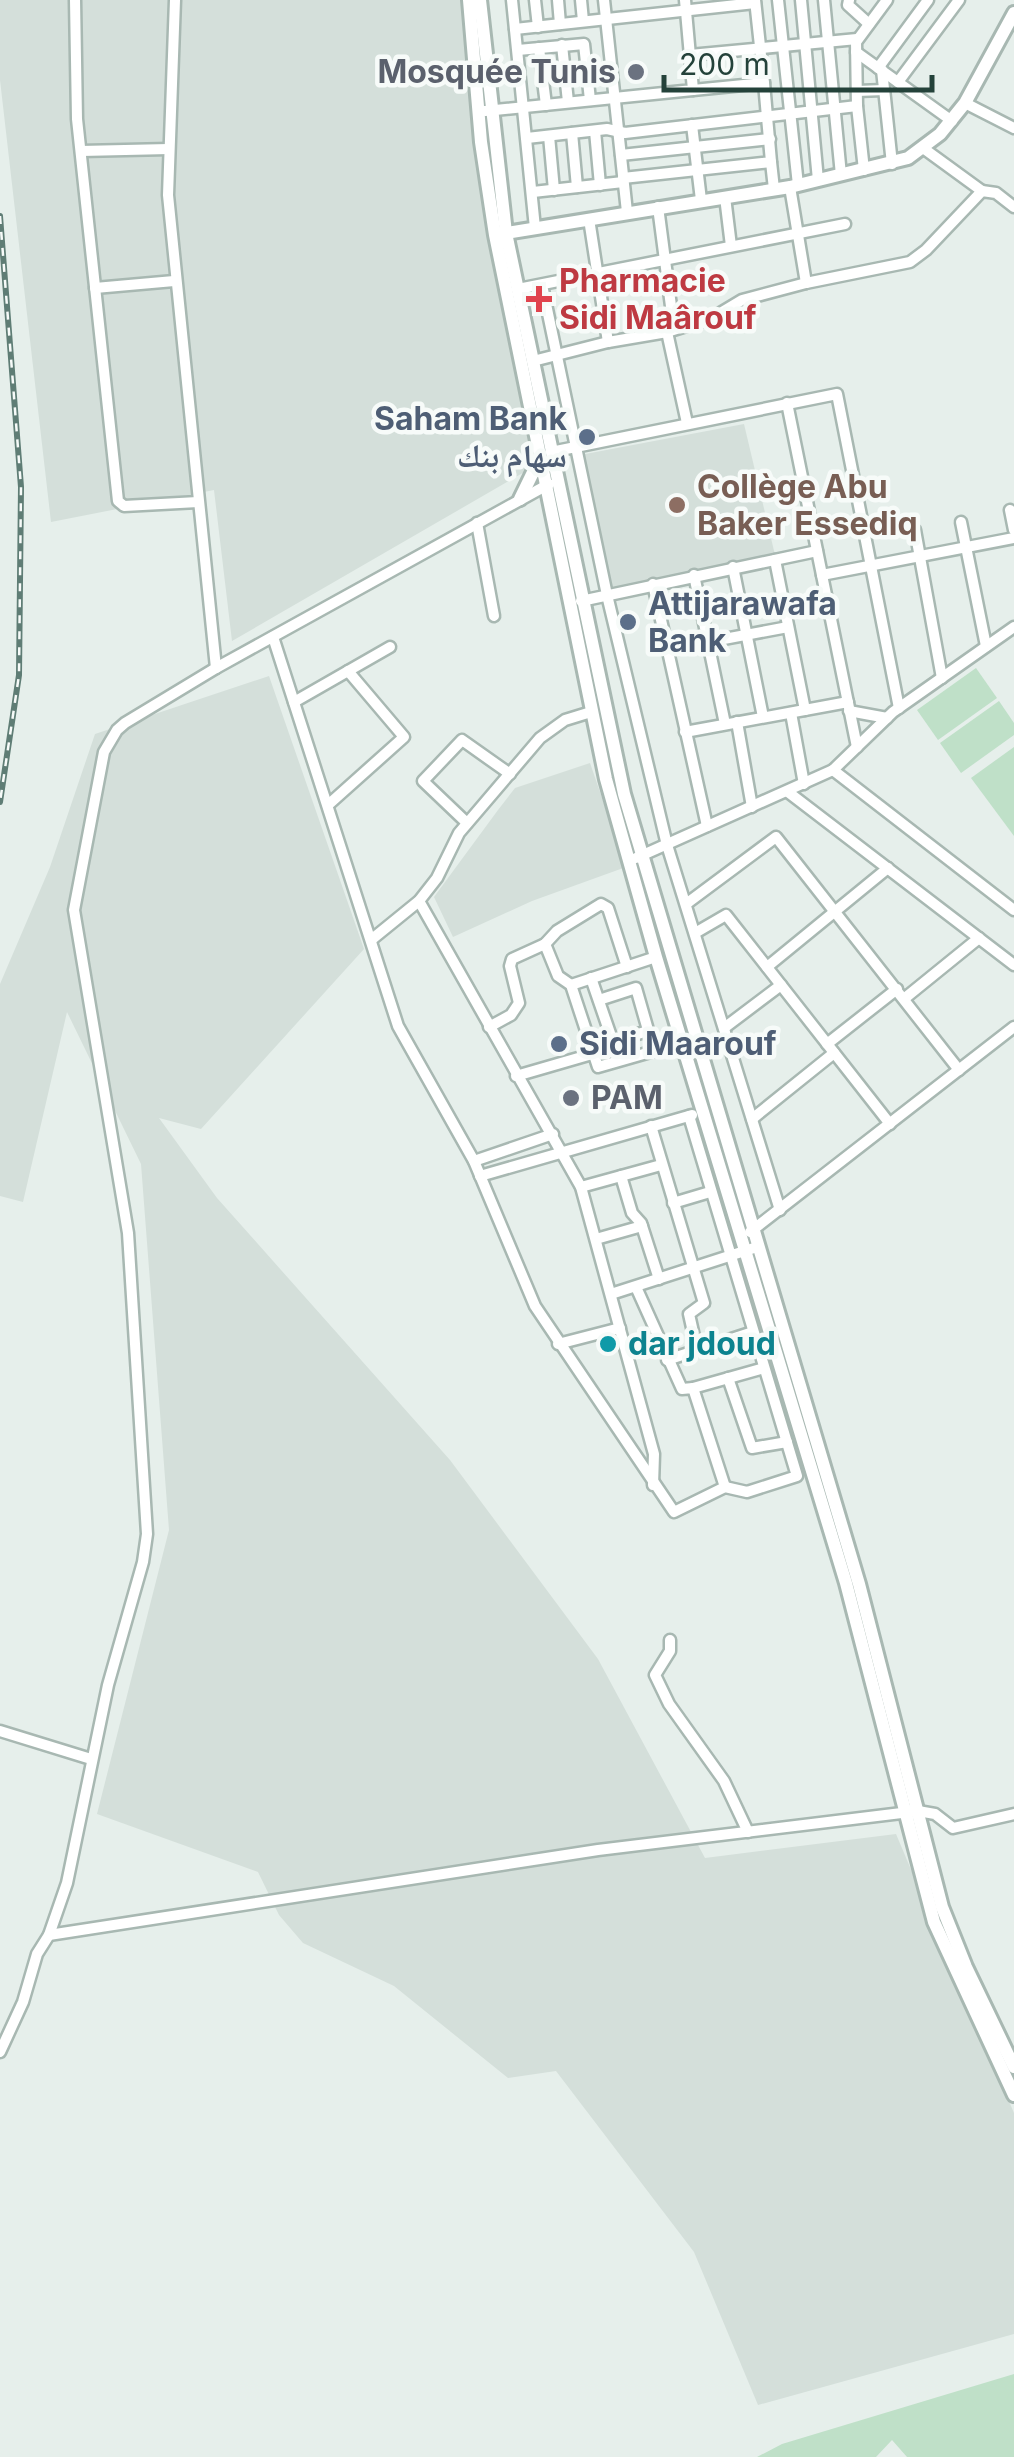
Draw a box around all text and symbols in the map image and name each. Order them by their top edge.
scale bar [664,30,932,92]
text: 200 m [679,46,770,82]
place label: Mosquée Tunis [377,52,616,91]
marker: Mosquée Tunis [625,61,647,83]
place label: Pharmacie Sidi Maârouf [559,261,757,337]
marker: Pharmacie Sidi Maârouf [528,288,550,310]
place label: Saham Bank سهام بنك [374,399,567,478]
marker: Saham Bank سهام بنك [576,426,598,448]
place label: Collège Abu Baker Essediq [697,467,918,543]
marker: Collège Abu Baker Essediq [666,494,688,516]
place label: Attijarawafa Bank [648,584,837,660]
marker: Attijarawafa Bank [617,611,639,633]
place label: Sidi Maarouf [579,1024,777,1063]
marker: Sidi Maarouf [548,1033,570,1055]
place label: PAM [591,1078,663,1117]
marker: PAM [560,1087,582,1109]
place label: dar jdoud [628,1324,776,1363]
marker: dar jdoud [597,1333,619,1355]

